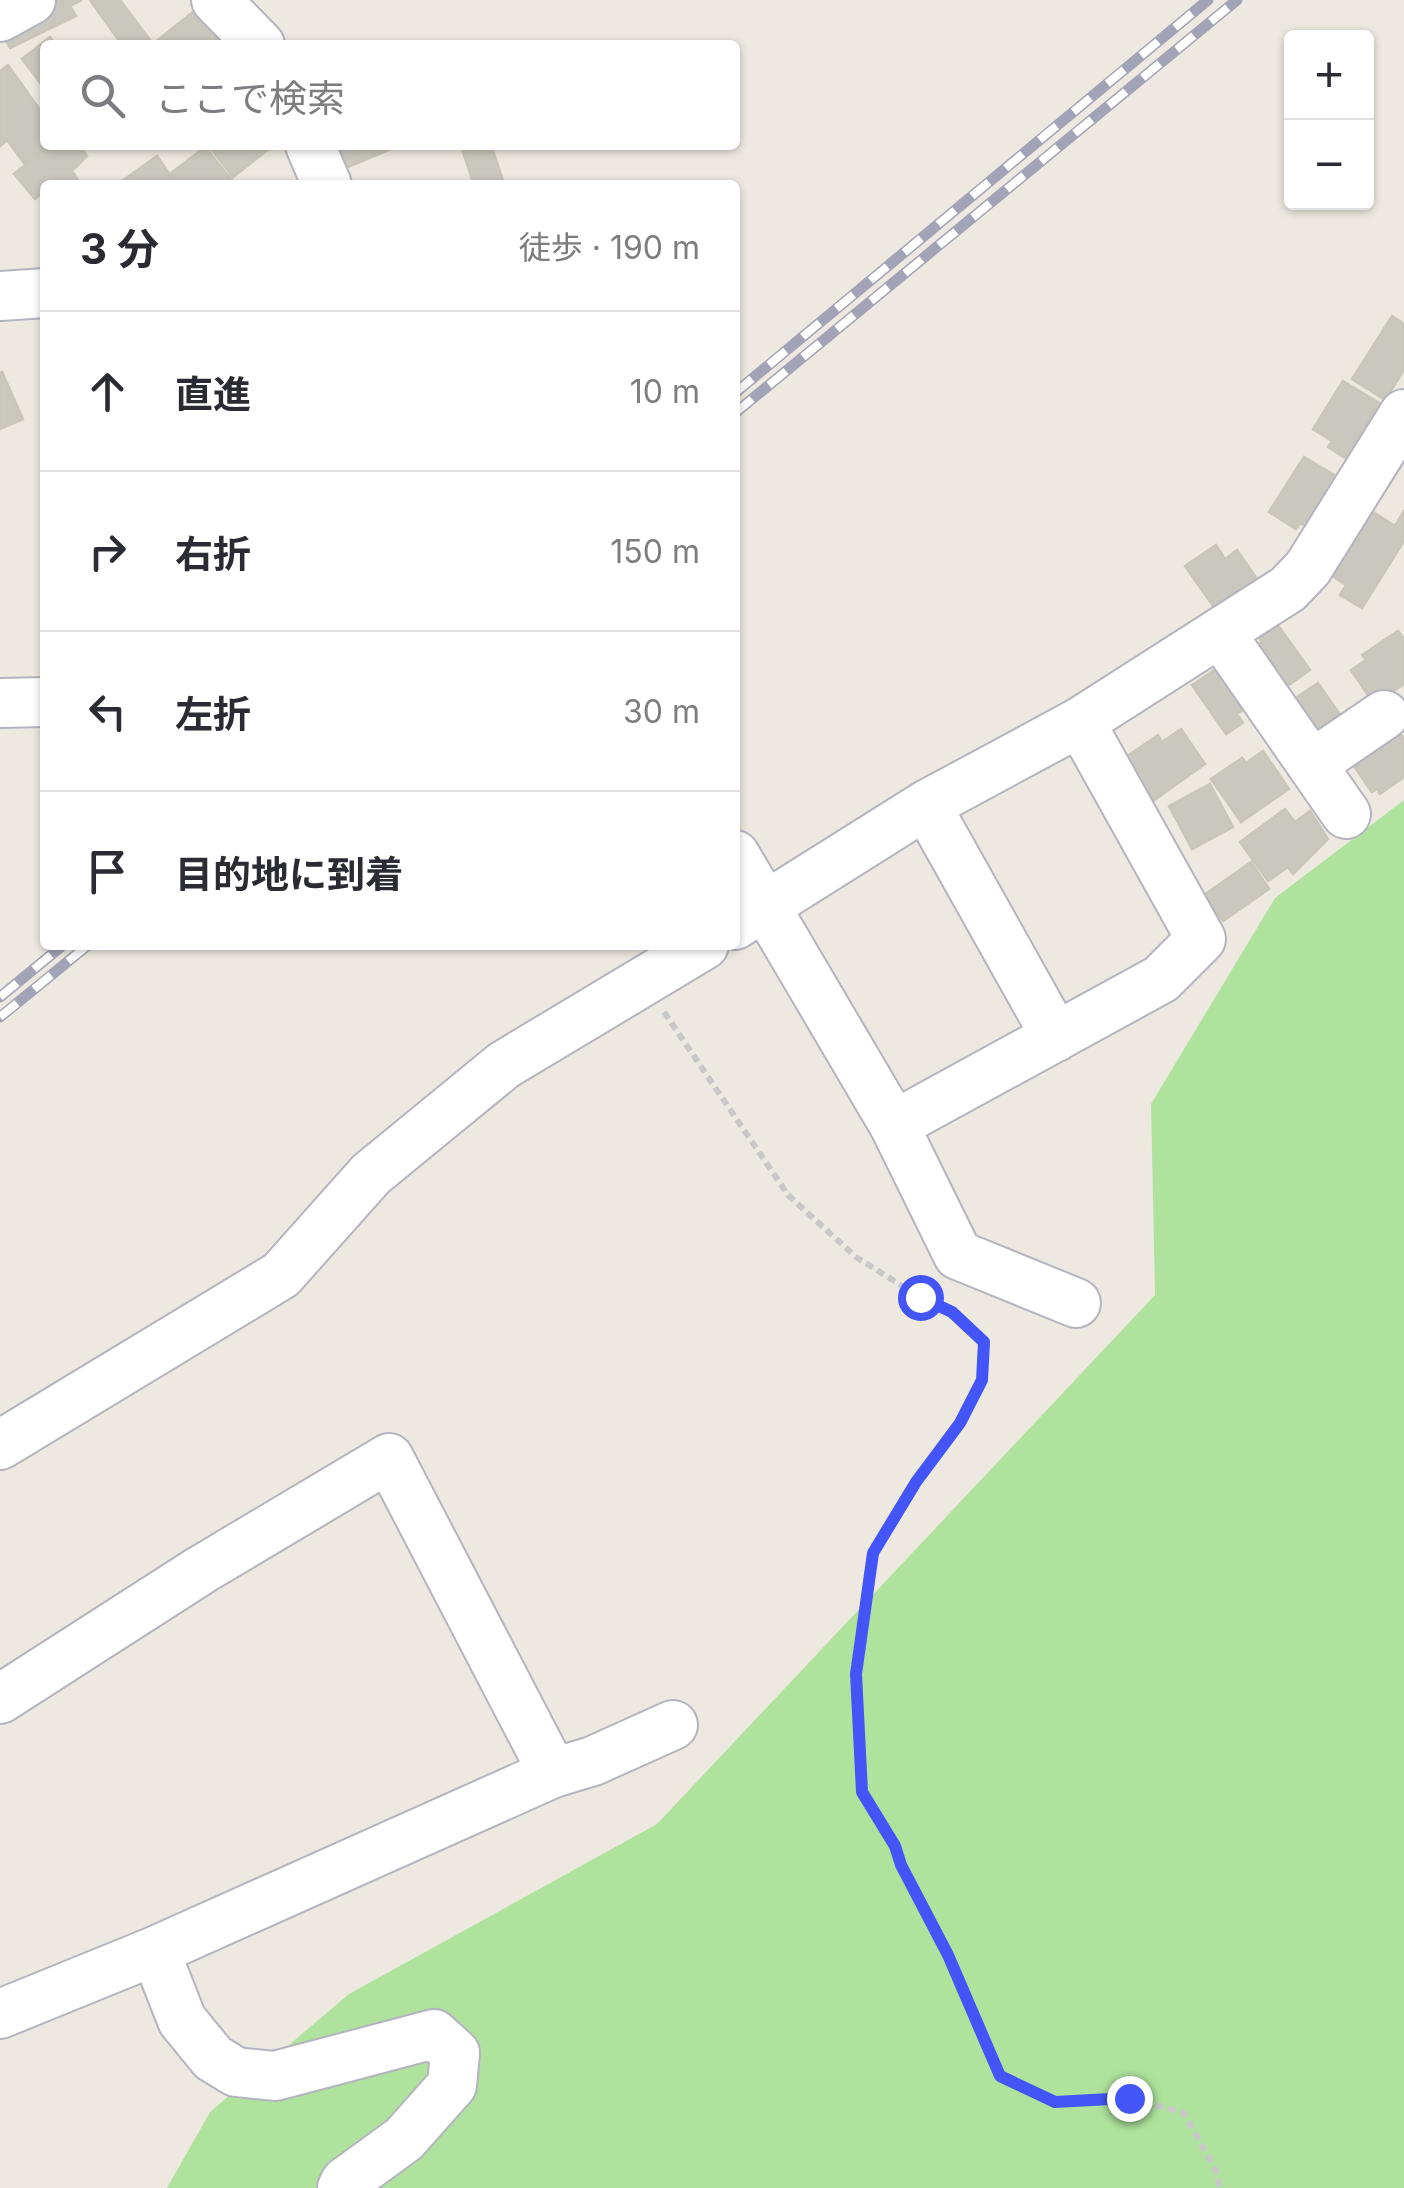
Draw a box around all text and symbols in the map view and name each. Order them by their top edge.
map controls [1284,30,1374,210]
button: + [1284,30,1374,120]
search box [40,40,740,150]
icon: search [75,68,130,123]
text: ここで検索 [155,75,345,121]
button: − [1284,120,1374,210]
text: 3 分 [80,223,159,274]
text: 徒歩 · 190 m [519,228,700,267]
icon: ahead [80,364,135,419]
text: 直進 [175,371,251,417]
text: 10 m [630,372,700,411]
icon: right [80,524,135,579]
text: 右折 [175,531,251,577]
text: 150 m [610,532,700,571]
icon: left [80,684,135,739]
text: 左折 [175,691,251,737]
text: 30 m [623,692,700,731]
icon: arrive [80,844,135,899]
text: 目的地に到着 [175,851,403,897]
route start [898,1275,944,1321]
route end [1107,2076,1153,2122]

